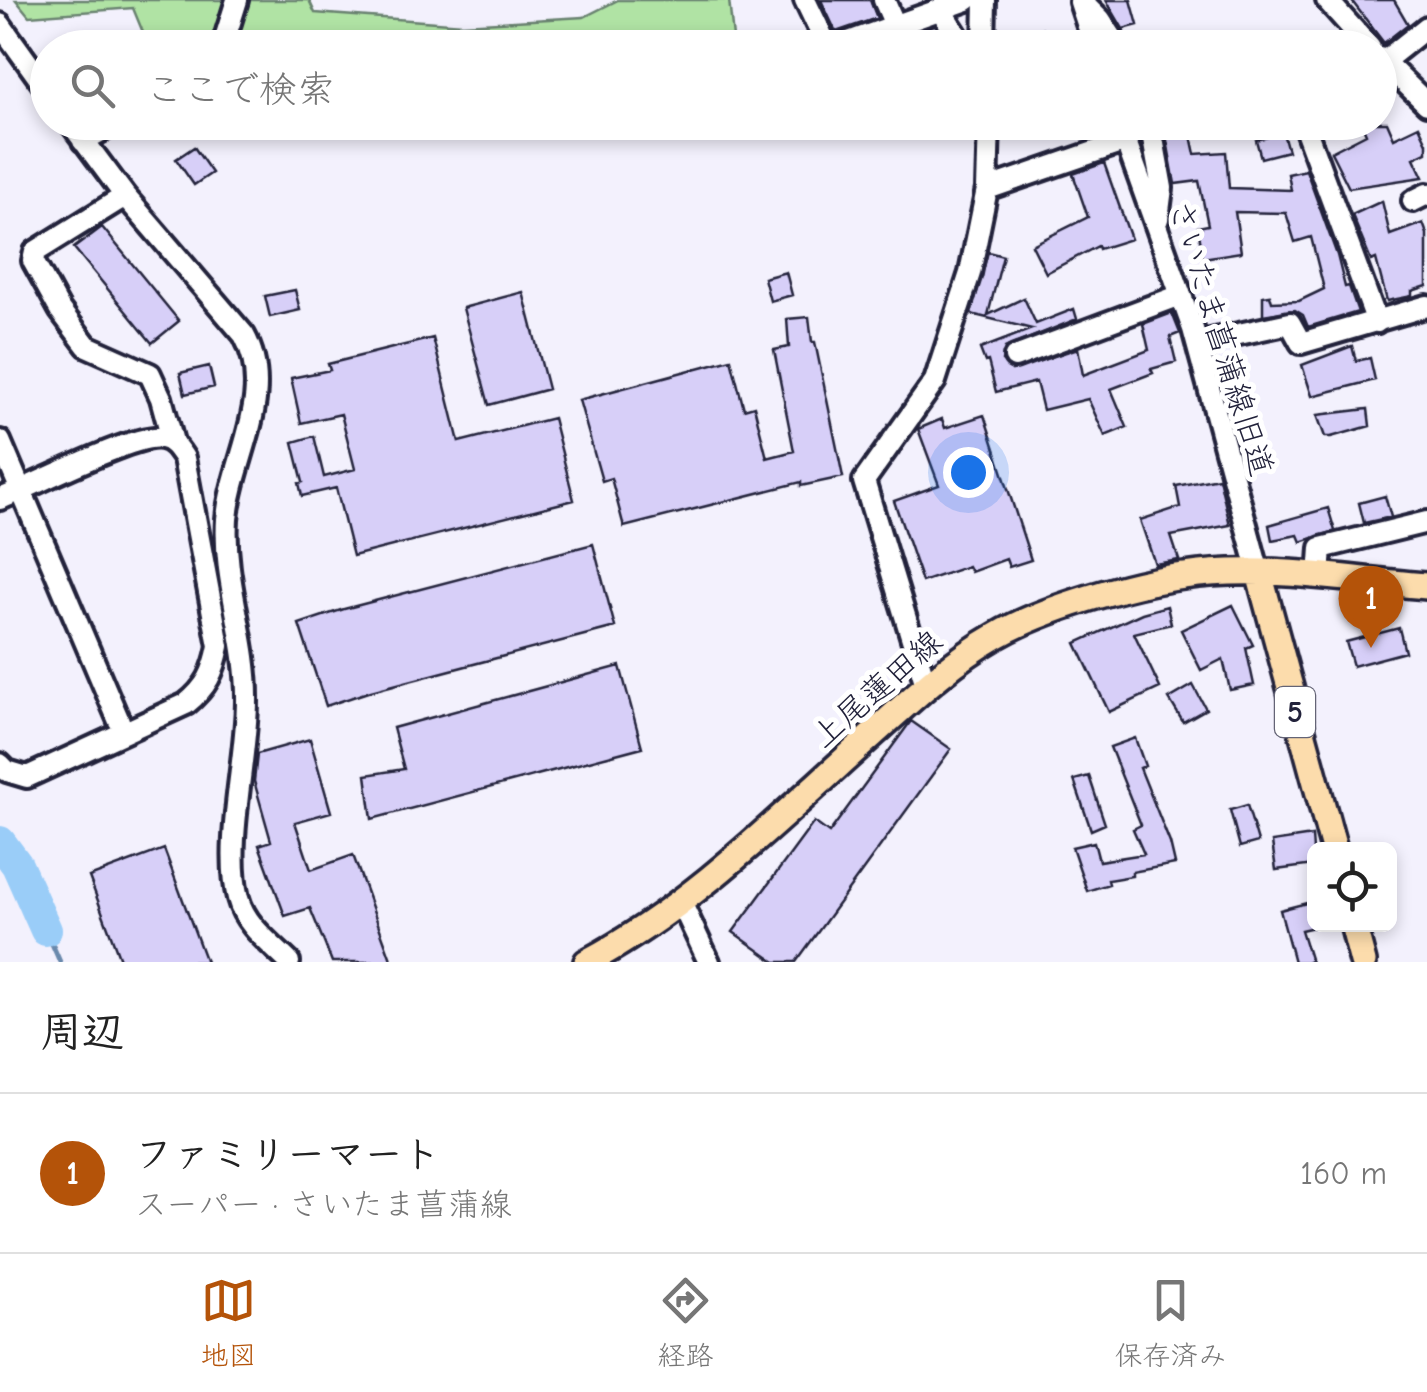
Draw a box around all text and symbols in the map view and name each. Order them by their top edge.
search box [30,30,1397,140]
icon: search [65,58,120,113]
text: ここで検索 [145,68,335,112]
street label: さいたま菖蒲線旧道 [1161,195,1281,481]
your location [943,447,994,498]
pin: 1 [1338,566,1404,648]
street label: 上尾蓮田線 [804,623,950,755]
road number: 5 [1275,687,1315,737]
map controls [1307,842,1397,932]
button: locate [1307,842,1397,932]
text: 周辺 [40,1008,124,1057]
text: ファミリーマート [135,1133,441,1177]
text: 1 [66,1155,79,1192]
text: 160 m [1300,1155,1387,1192]
text: スーパー · さいたま菖蒲線 [135,1186,511,1223]
tab: 地図 [200,1273,257,1373]
tab: 経路 [657,1273,714,1373]
tab: 保存済み [1114,1273,1227,1373]

